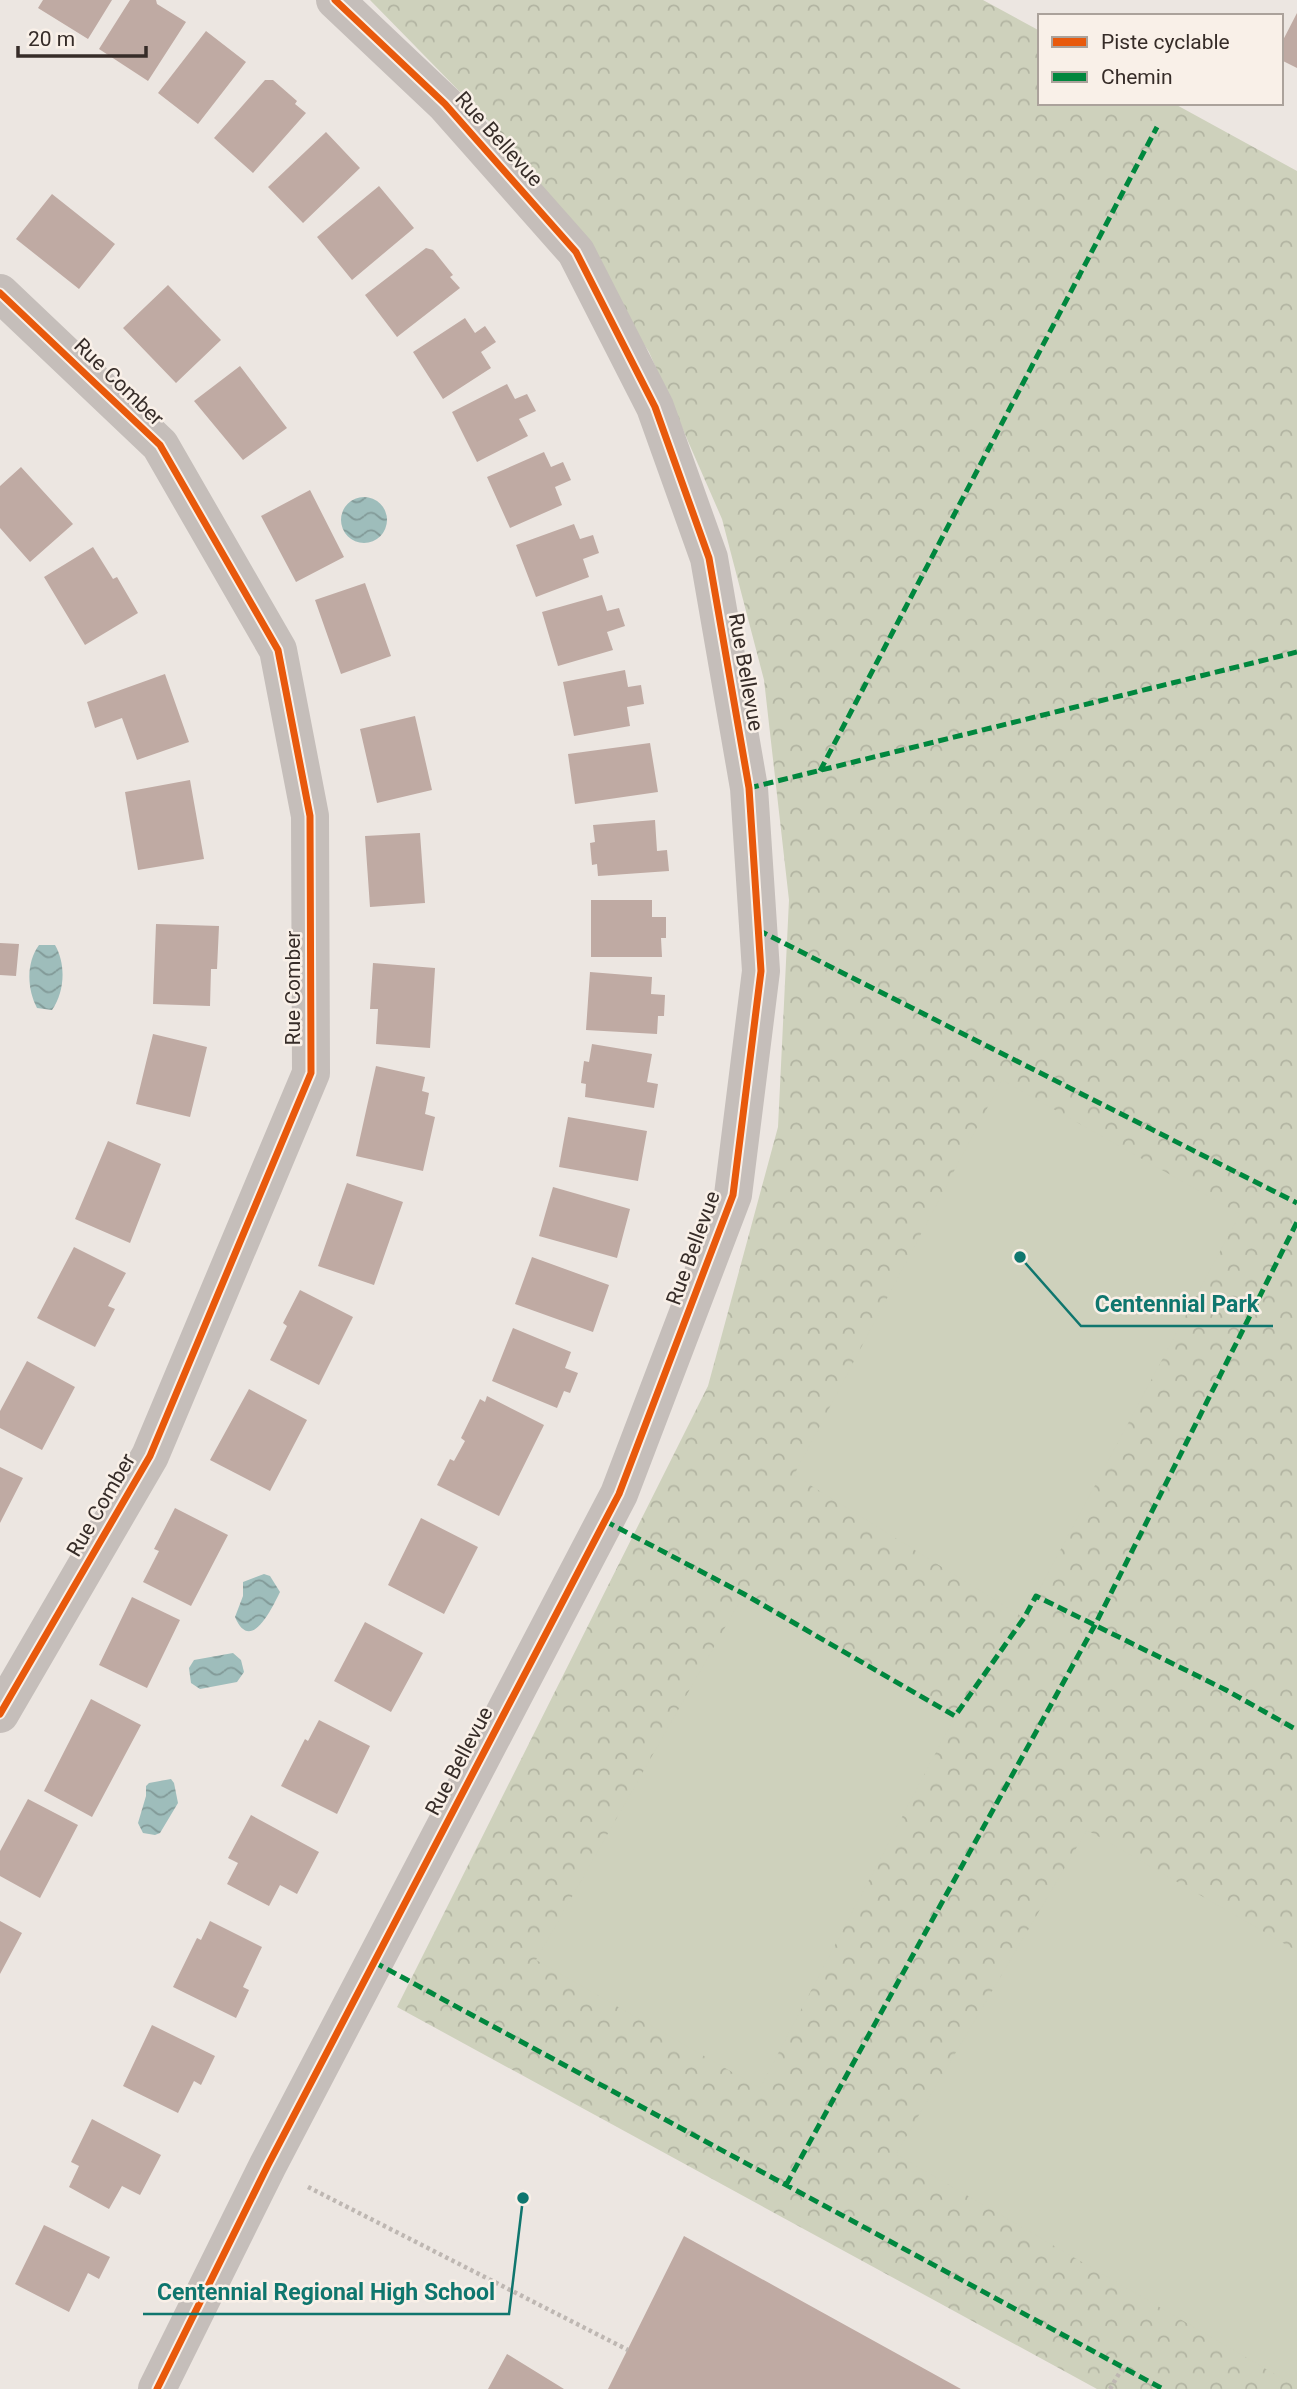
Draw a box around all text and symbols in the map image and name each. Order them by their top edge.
scale bar [18,14,145,58]
legend [1038,14,1283,105]
text: 20 m [28,27,75,51]
text: Piste cyclable [1101,30,1230,54]
text: Chemin [1101,65,1173,89]
street label: Rue Bellevue [450,87,548,191]
street label: Rue Comber [69,333,169,431]
street label: Rue Bellevue [724,611,768,733]
street label: Rue Comber [281,931,305,1045]
street label: Rue Bellevue [661,1188,725,1308]
callout: Centennial Park [1081,1282,1273,1326]
text: Centennial Park [1095,1291,1260,1318]
street label: Rue Comber [62,1449,140,1561]
street label: Rue Bellevue [420,1703,498,1819]
callout: Centennial Regional High School [143,2270,509,2314]
text: Centennial Regional High School [157,2279,495,2306]

